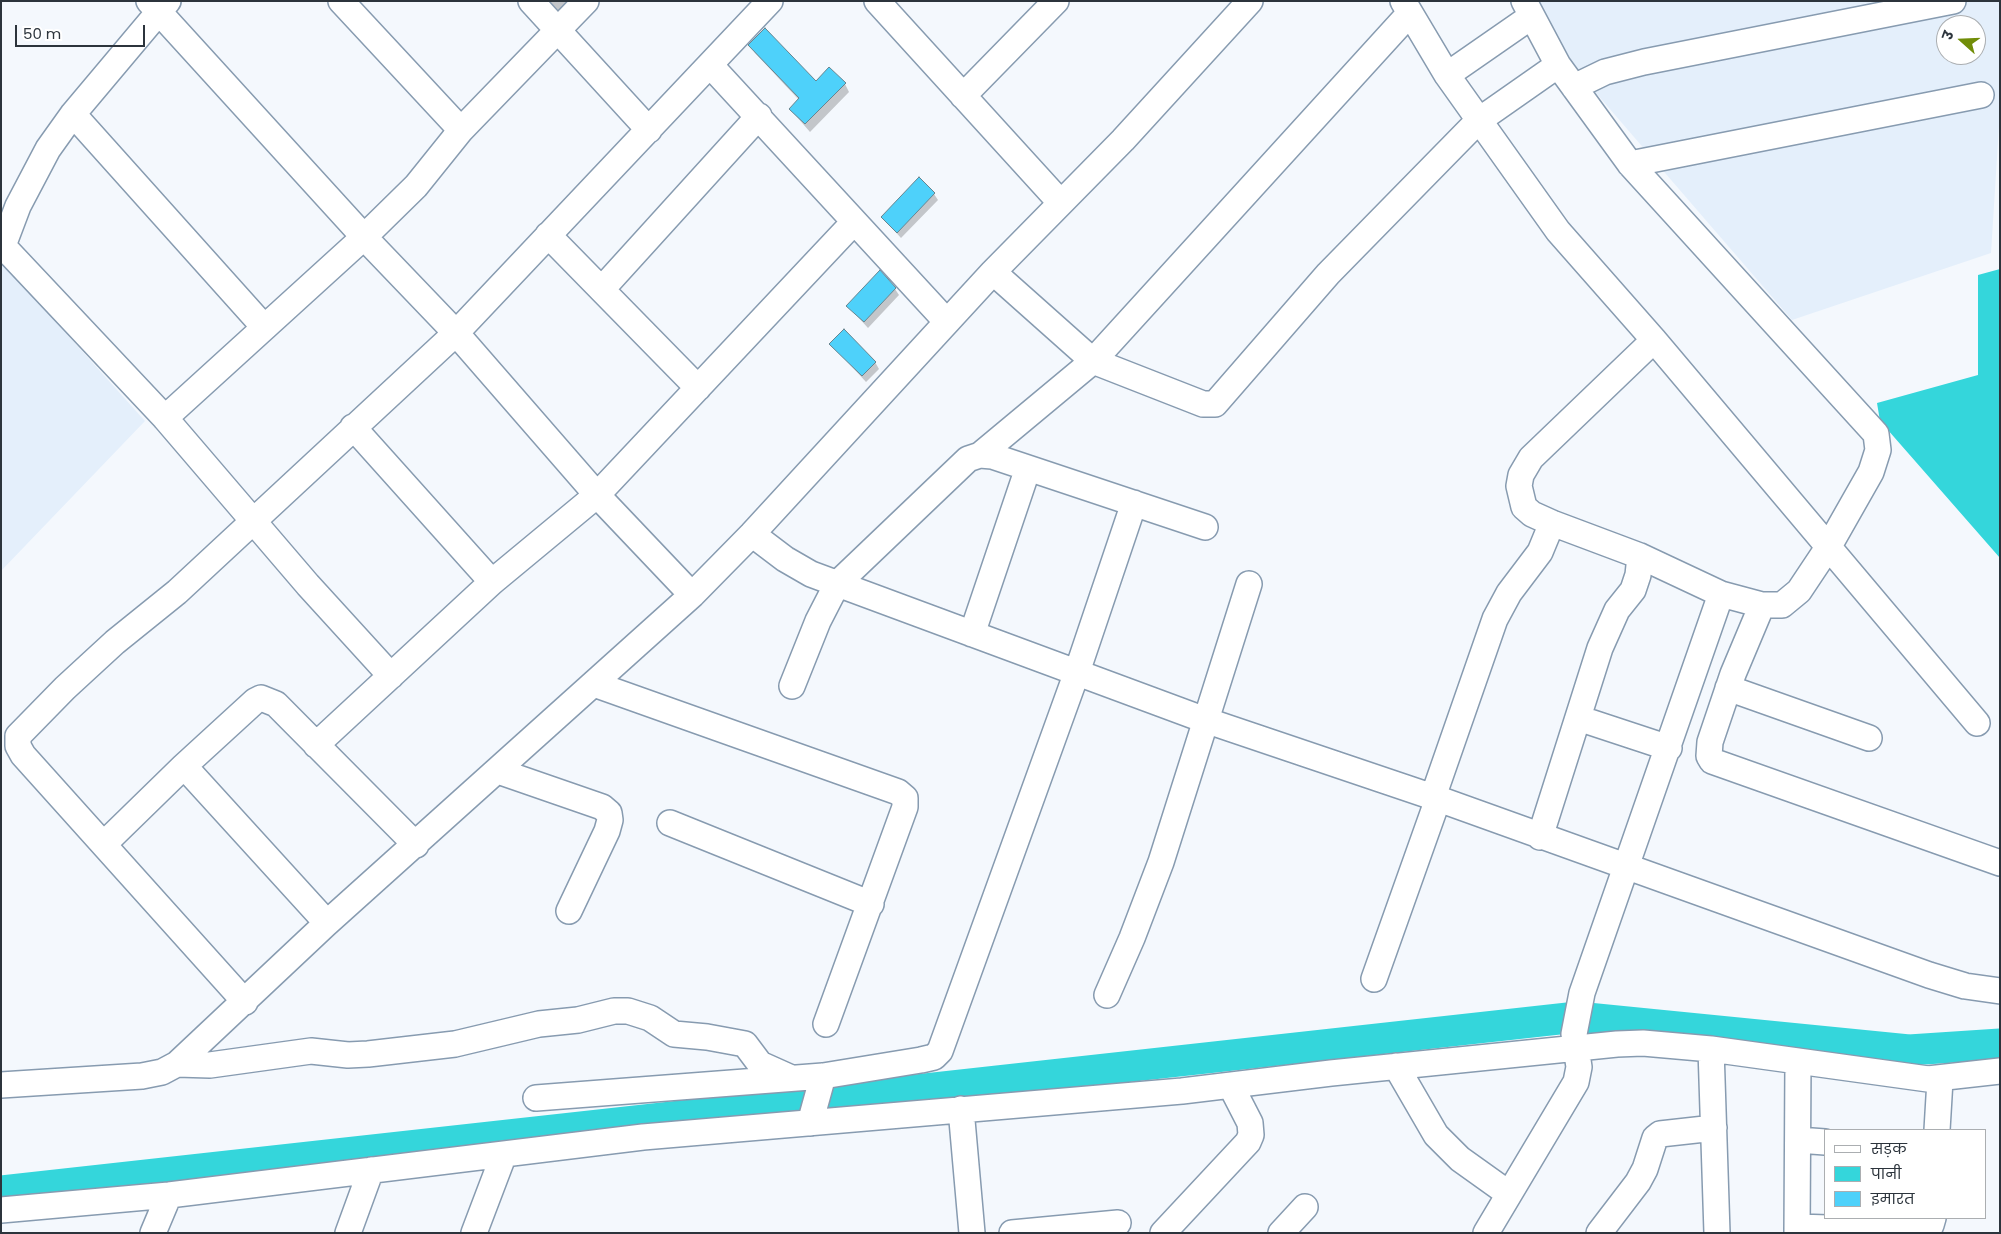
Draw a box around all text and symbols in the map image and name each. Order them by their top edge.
scale bar [18,15,148,47]
north arrow [1936,15,1986,65]
text: 50 m [23,23,61,44]
text: उ [1937,28,1959,42]
legend [1824,1129,1986,1219]
text: सड़क [1871,1138,1907,1159]
text: पानी [1871,1163,1901,1184]
text: इमारत [1871,1188,1914,1209]

